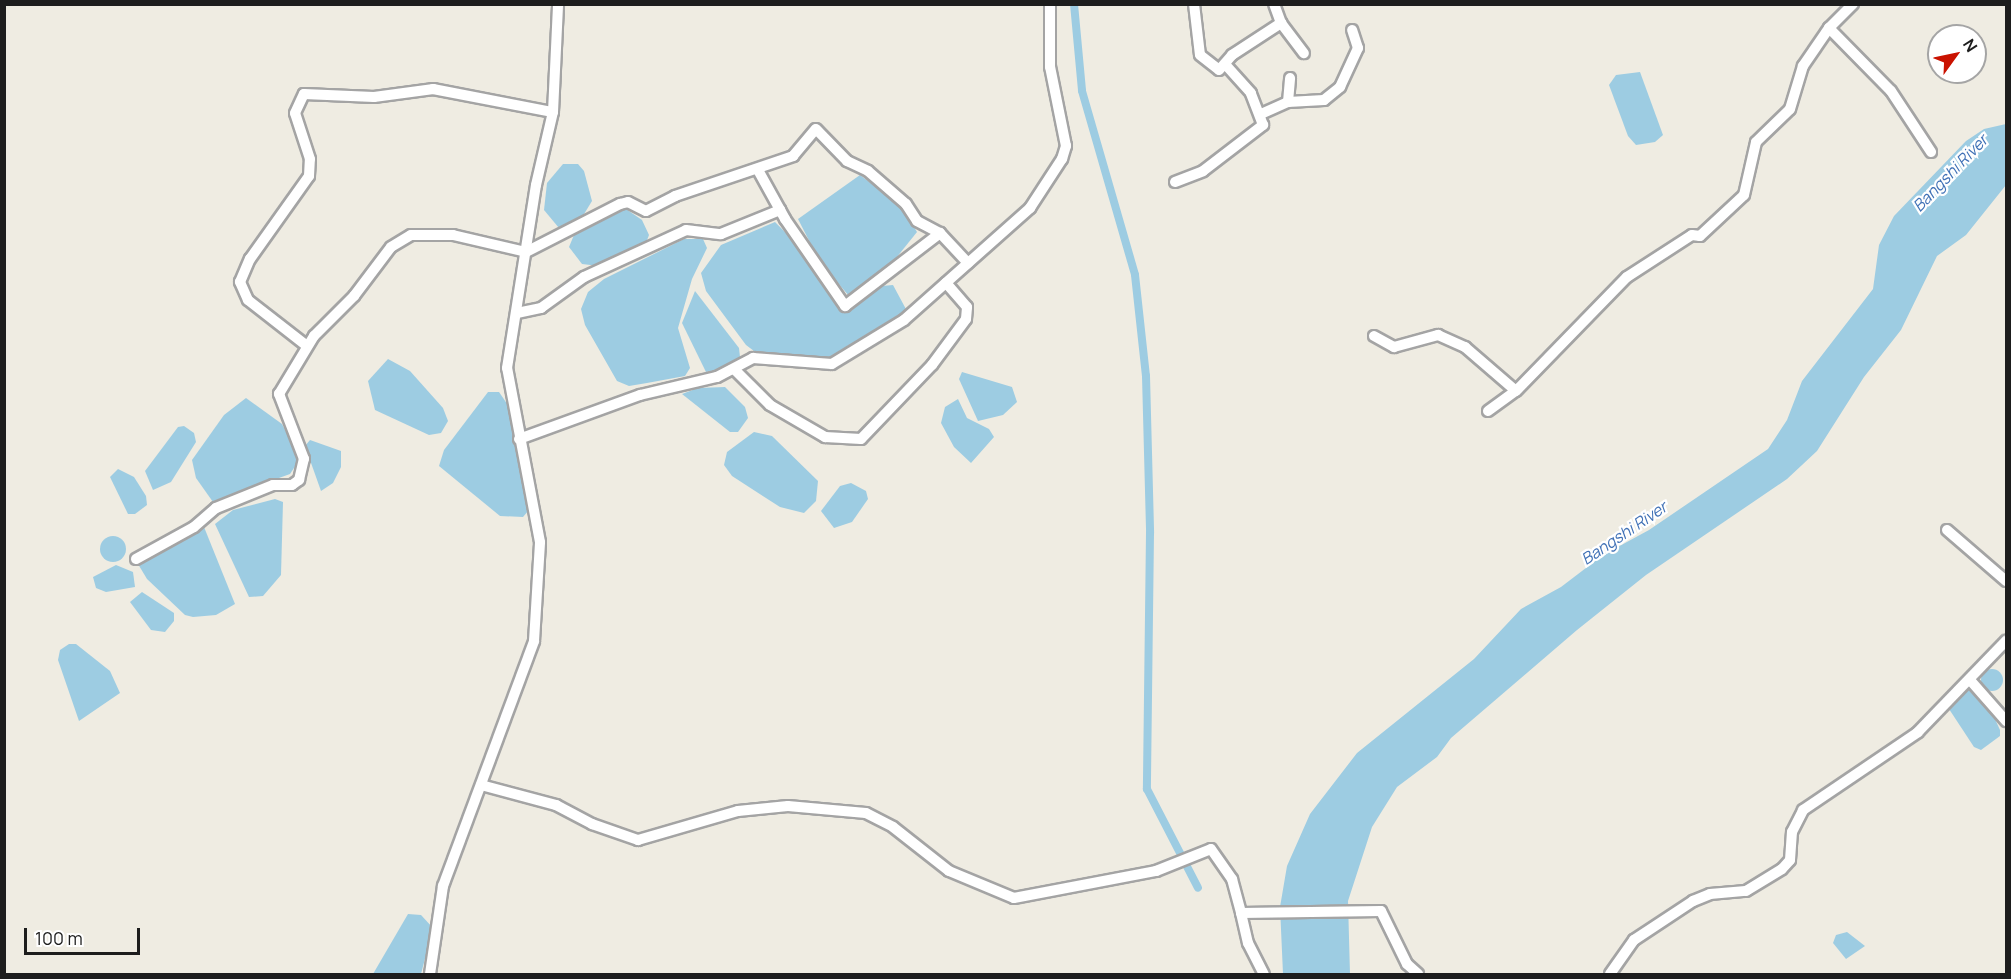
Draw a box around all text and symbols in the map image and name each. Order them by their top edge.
north arrow [1927,24,1987,84]
text: N [1958,34,1983,56]
water label: Bangshi River [1909,131,1991,215]
water label: Bangshi River [1577,497,1671,569]
scale bar [27,916,142,954]
text: 100 m [35,926,83,950]

